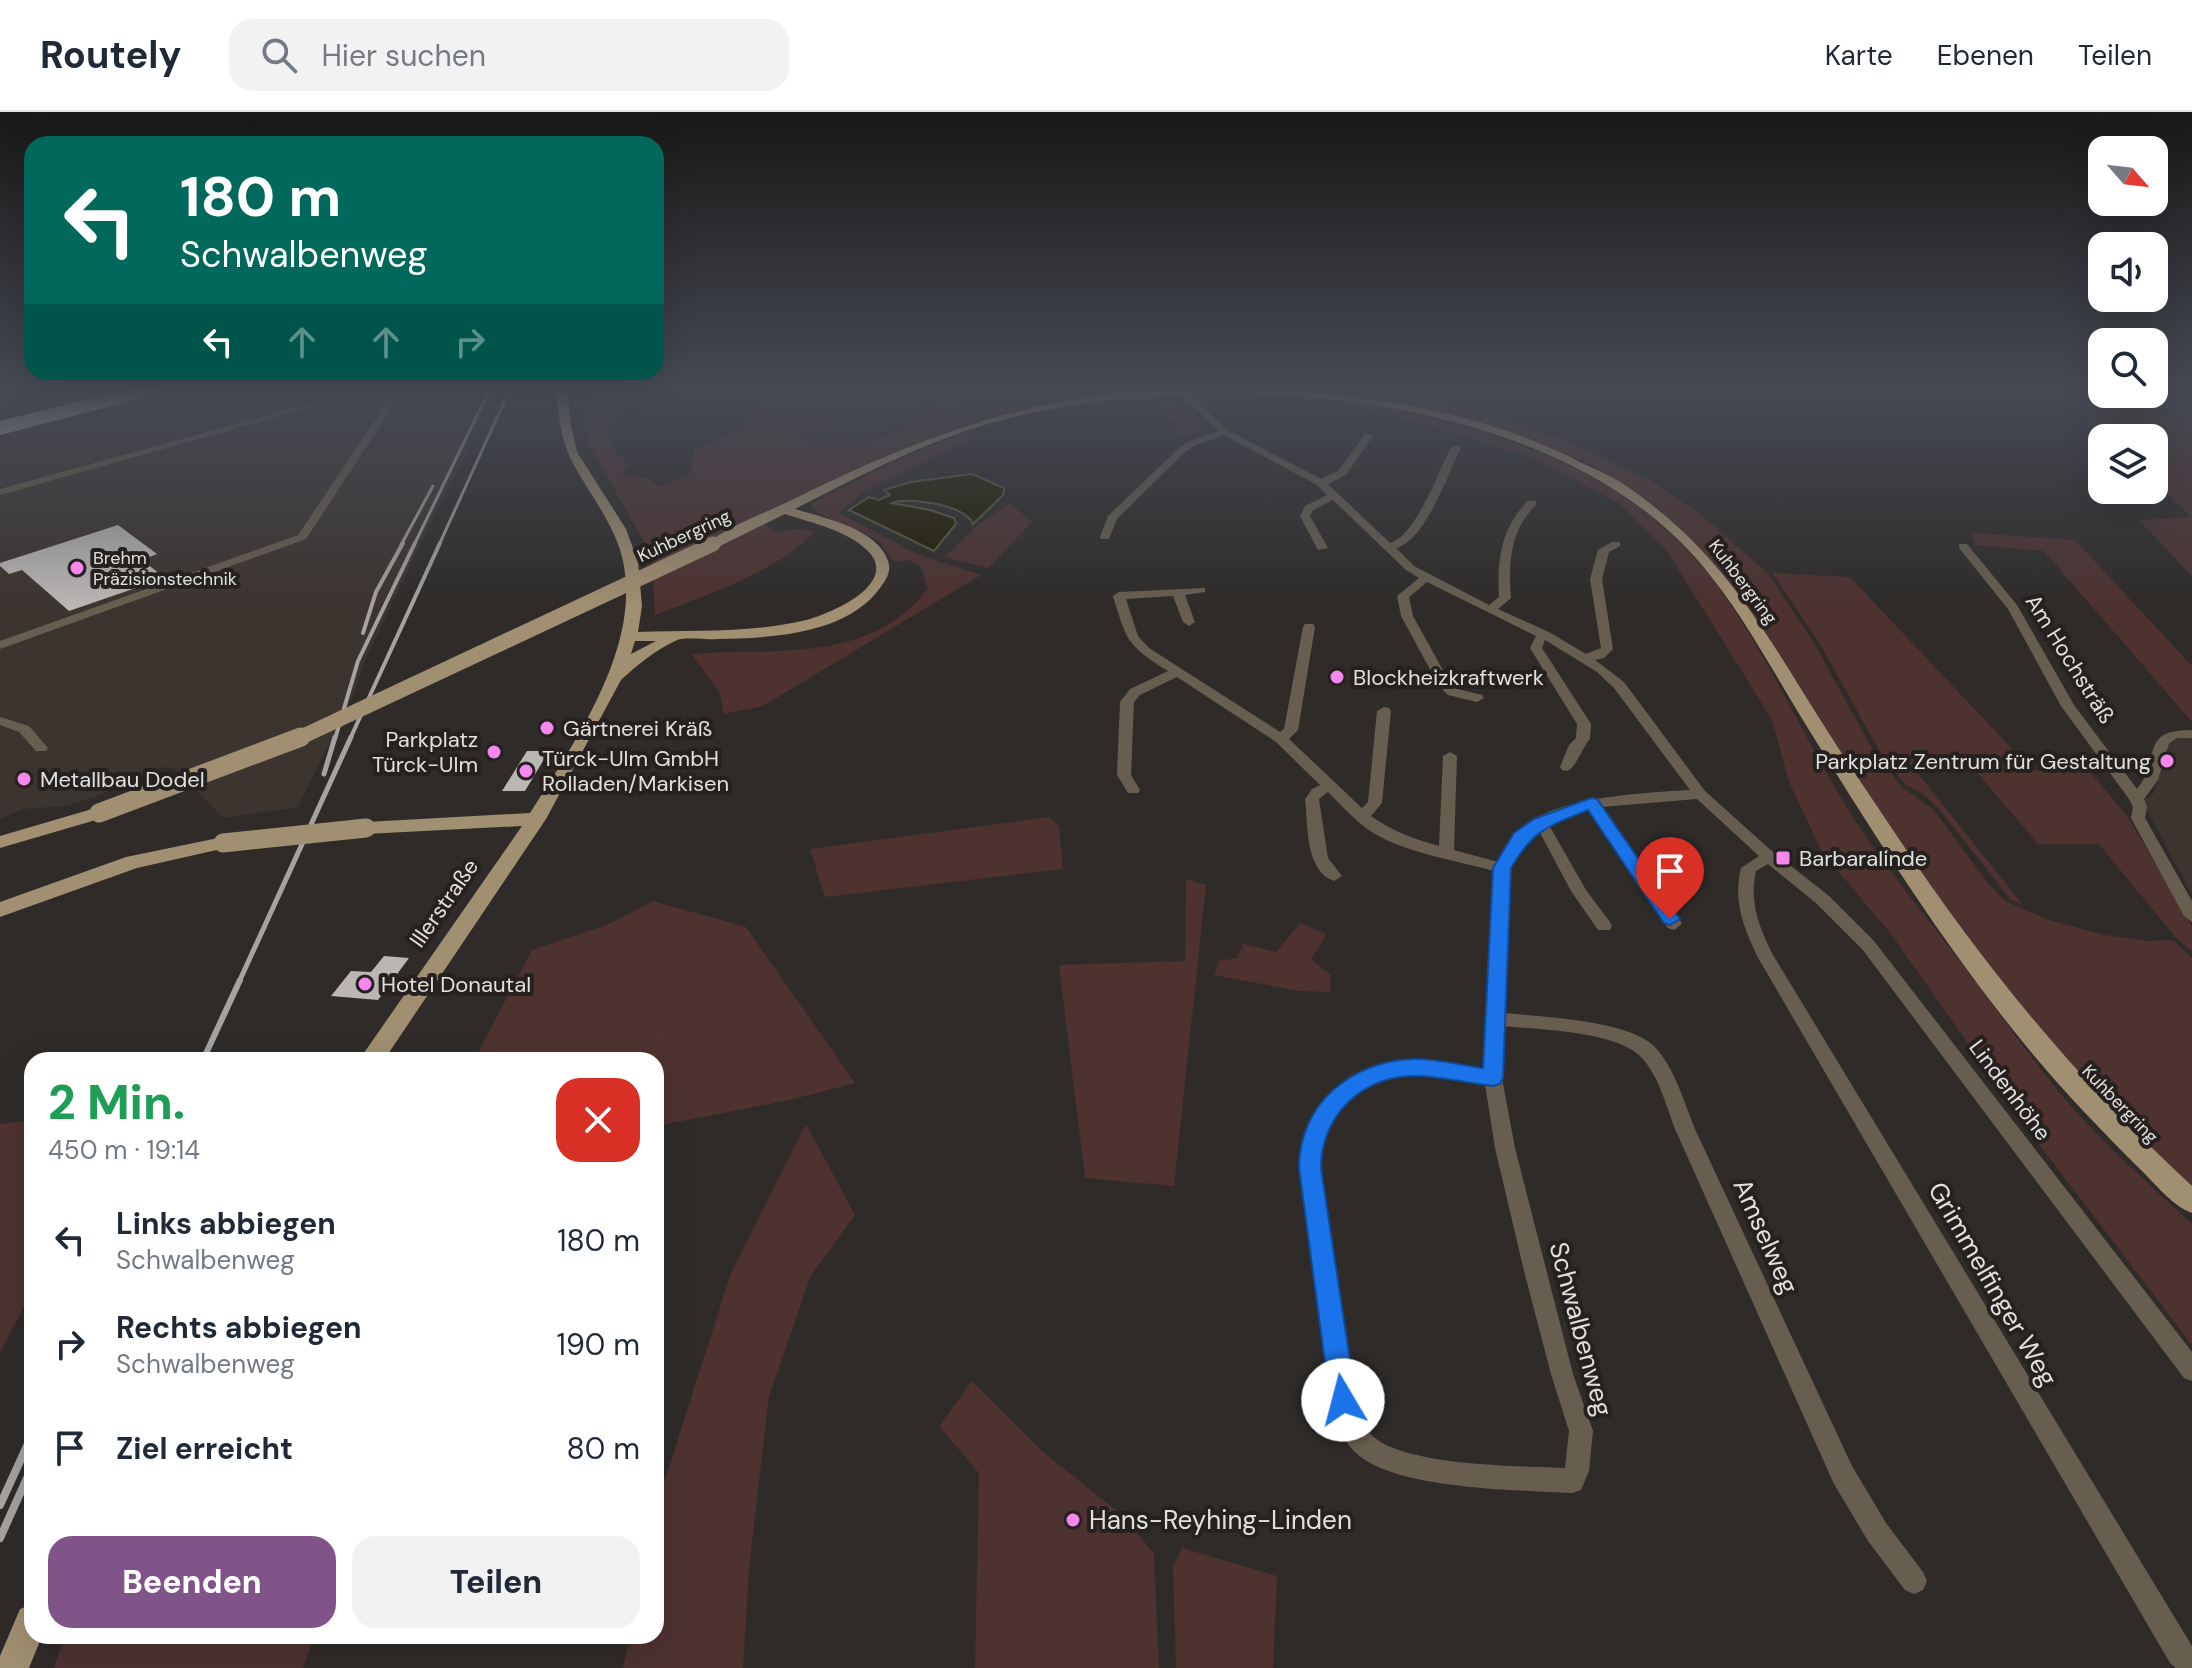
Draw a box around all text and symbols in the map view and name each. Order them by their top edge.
search box [229,19,789,91]
text: Routely [40,30,181,80]
icon: search [257,33,301,77]
text: Hier suchen [321,36,486,75]
text: Karte [1825,37,1893,74]
text: Ebenen [1937,37,2034,74]
text: Teilen [2078,37,2152,74]
north arrow [2088,136,2168,216]
map controls [2088,136,2168,504]
text: 180 m [180,160,341,233]
icon: left [48,168,152,272]
text: Schwalbenweg [180,231,427,278]
button: sound [2088,232,2168,312]
icon: left [196,320,240,364]
icon: ahead [280,320,324,364]
icon: ahead [364,320,408,364]
icon: right [448,320,492,364]
button: search [2088,328,2168,408]
button: layers [2088,424,2168,504]
street label: Kuhbergring [634,504,734,568]
street label: Kuhbergring [1703,535,1783,629]
place label: Brehm Präzisionstechnik [93,546,237,591]
marker: Brehm Präzisionstechnik [68,559,86,577]
street label: Am Hochsträß [2019,589,2121,729]
place label: Blockheizkraftwerk [1353,663,1544,692]
marker: Blockheizkraftwerk [1328,668,1346,686]
place label: Gärtnerei Kräß [563,714,712,743]
marker: Gärtnerei Kräß [538,719,556,737]
place label: Parkplatz Türck-Ulm [372,725,478,779]
marker: Parkplatz Türck-Ulm [485,743,503,761]
place label: Türck-Ulm GmbH Rolladen/Markisen [542,744,729,798]
place label: Parkplatz Zentrum für Gestaltung [1815,747,2151,776]
marker: Parkplatz Zentrum für Gestaltung [2158,752,2176,770]
marker: Türck-Ulm GmbH Rolladen/Markisen [517,762,535,780]
place label: Metallbau Dodel [40,765,205,794]
marker: Metallbau Dodel [15,770,33,788]
pin [1636,837,1704,919]
place label: Barbaralinde [1799,844,1927,873]
icon: arrive [1648,849,1692,893]
marker: Barbaralinde [1774,849,1792,867]
street label: Illerstraße [403,853,485,953]
place label: Hotel Donautal [381,970,531,999]
marker: Hotel Donautal [356,975,374,993]
street label: Lindenhöhe [1963,1034,2057,1146]
street label: Kuhbergring [2077,1060,2163,1148]
text: 2 Min. [48,1071,185,1134]
button: close [556,1078,640,1162]
text: 450 m · 19:14 [48,1133,200,1167]
street label: Amselweg [1726,1173,1806,1299]
street label: Grimmelfinger Weg [1921,1176,2065,1392]
text: Links abbiegen [116,1204,336,1243]
icon: left [48,1218,92,1262]
text: 180 m [557,1221,640,1260]
street label: Schwalbenweg [1541,1238,1621,1420]
text: Schwalbenweg [116,1243,295,1277]
text: Rechts abbiegen [116,1308,361,1347]
icon: right [48,1322,92,1366]
text: 190 m [557,1325,640,1364]
text: Schwalbenweg [116,1347,295,1381]
position arrow [1301,1358,1385,1442]
icon: arrive [48,1426,92,1470]
text: Ziel erreicht [116,1429,293,1468]
text: 80 m [567,1429,640,1468]
place label: Hans-Reyhing-Linden [1089,1503,1352,1537]
marker: Hans-Reyhing-Linden [1064,1511,1082,1529]
button: Beenden [48,1536,336,1628]
button: Teilen [352,1536,640,1628]

